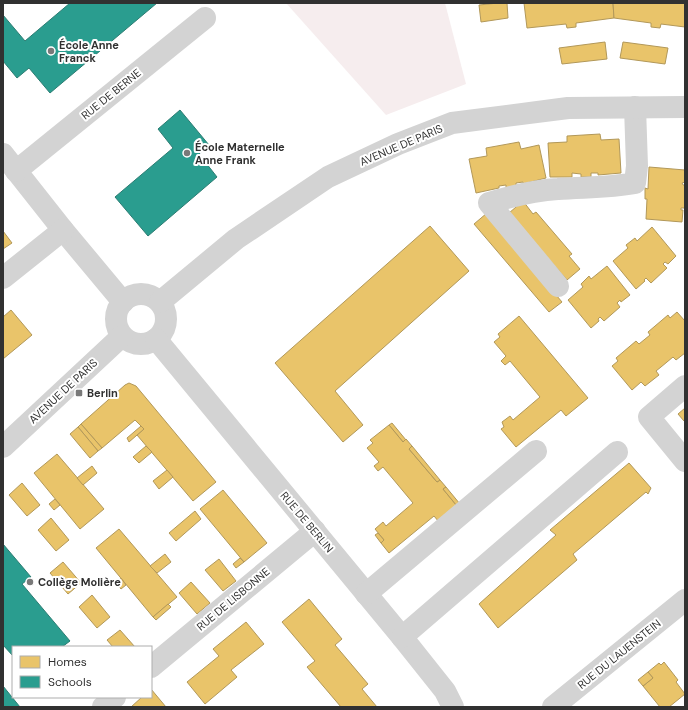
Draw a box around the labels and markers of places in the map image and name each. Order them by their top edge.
place label: École Anne Franck [59,38,119,65]
marker: École Anne Franck [46,46,56,56]
place label: École Maternelle Anne Frank [195,140,285,167]
marker: École Maternelle Anne Frank [182,148,192,158]
place label: Berlin [87,386,118,400]
marker: Berlin [74,388,84,398]
place label: Collège Molière [38,575,121,589]
marker: Collège Molière [25,577,35,587]

